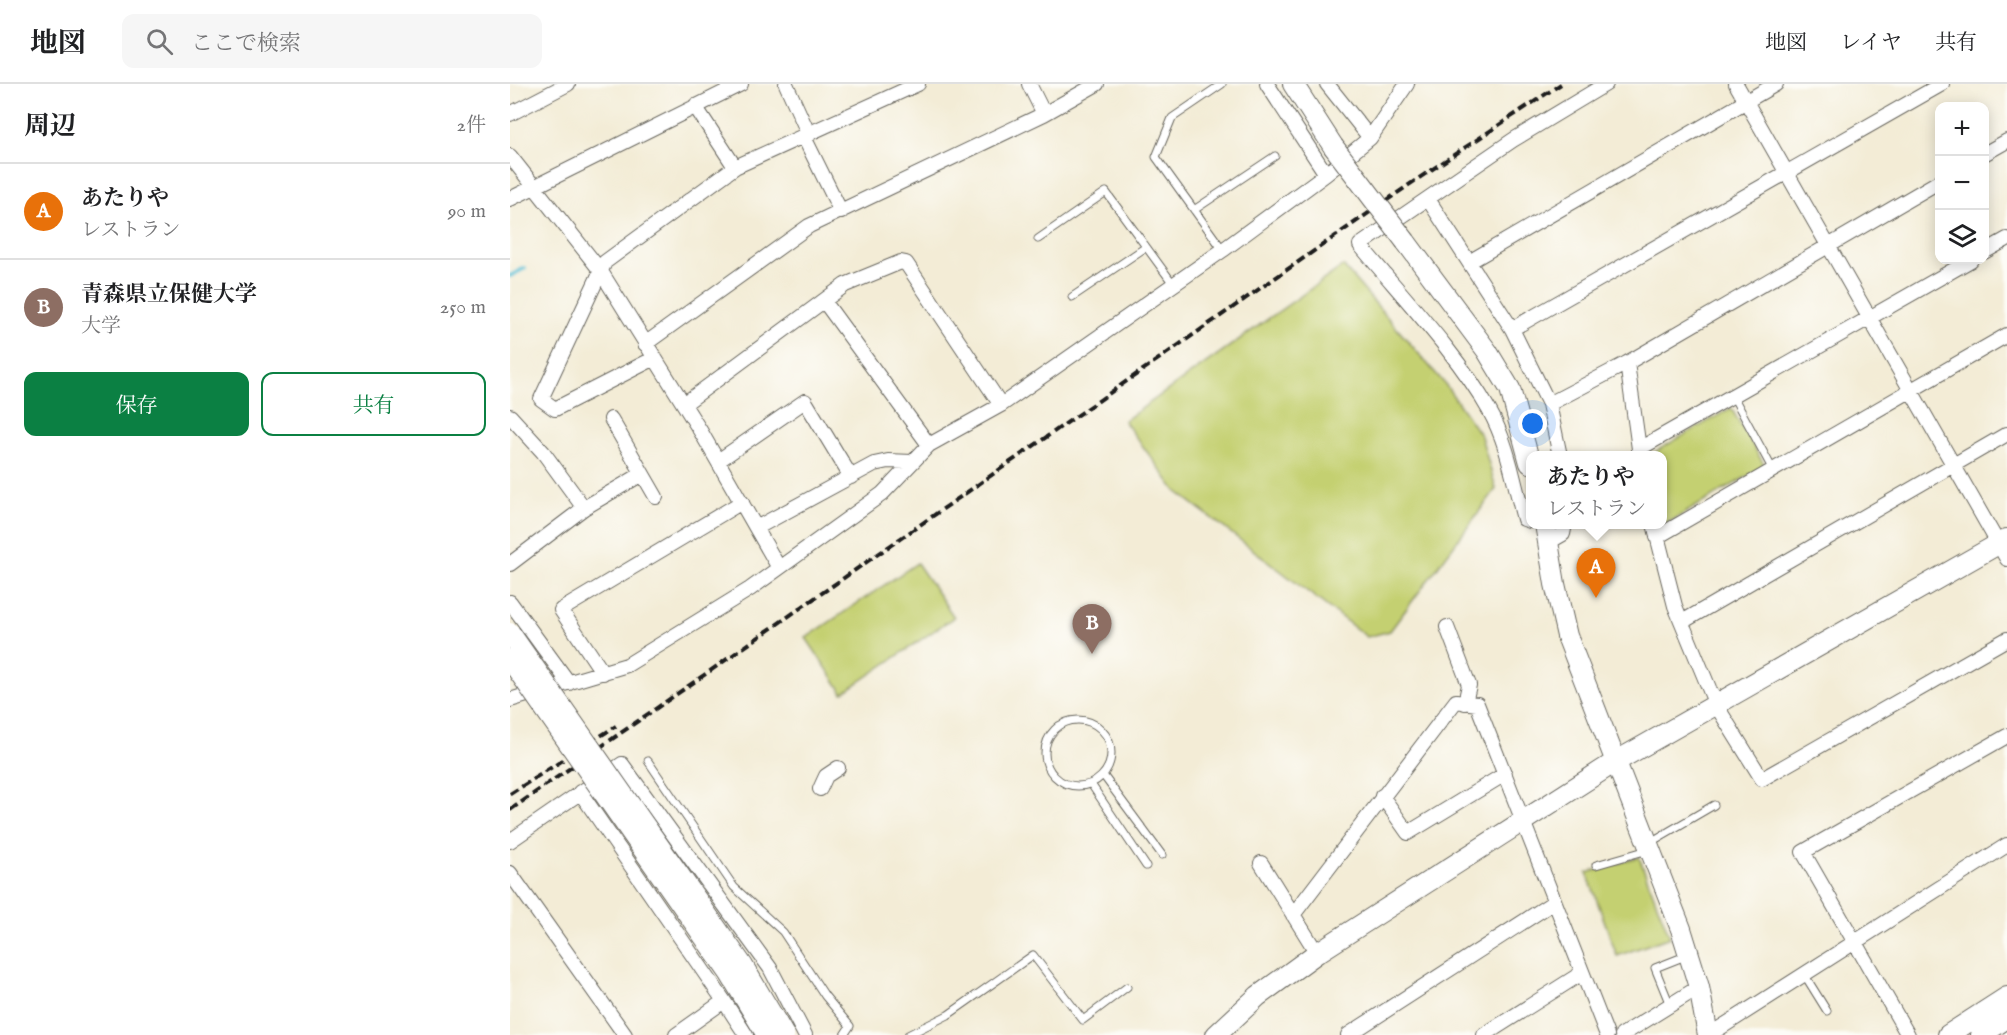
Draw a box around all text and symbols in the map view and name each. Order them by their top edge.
search box [122,14,542,68]
icon: search [143,25,176,58]
text: 地図 [30,27,86,62]
text: ここで検索 [191,30,301,58]
text: 地図 [1765,30,1807,57]
text: レイヤ [1840,30,1902,57]
text: 共有 [1935,30,1977,57]
map controls [1935,102,1989,264]
button: + [1935,102,1989,156]
text: 周辺 [24,110,76,143]
text: 2件 [457,113,486,138]
button: − [1935,156,1989,210]
text: あたりや [81,185,169,213]
text: A [37,199,50,224]
text: 90 m [448,199,486,224]
button: layers [1935,210,1989,264]
text: レストラン [81,218,180,243]
text: 青森県立保健大学 [81,281,257,309]
text: B [37,295,50,320]
text: 250 m [440,295,486,320]
text: 大学 [81,314,121,339]
button: 保存 [24,372,249,436]
button: 共有 [261,372,486,436]
your location [1518,409,1547,438]
popup [1526,451,1667,529]
text: あたりや [1547,464,1635,492]
text: レストラン [1547,497,1646,522]
pin: A [1576,548,1616,598]
pin: B [1072,604,1112,654]

